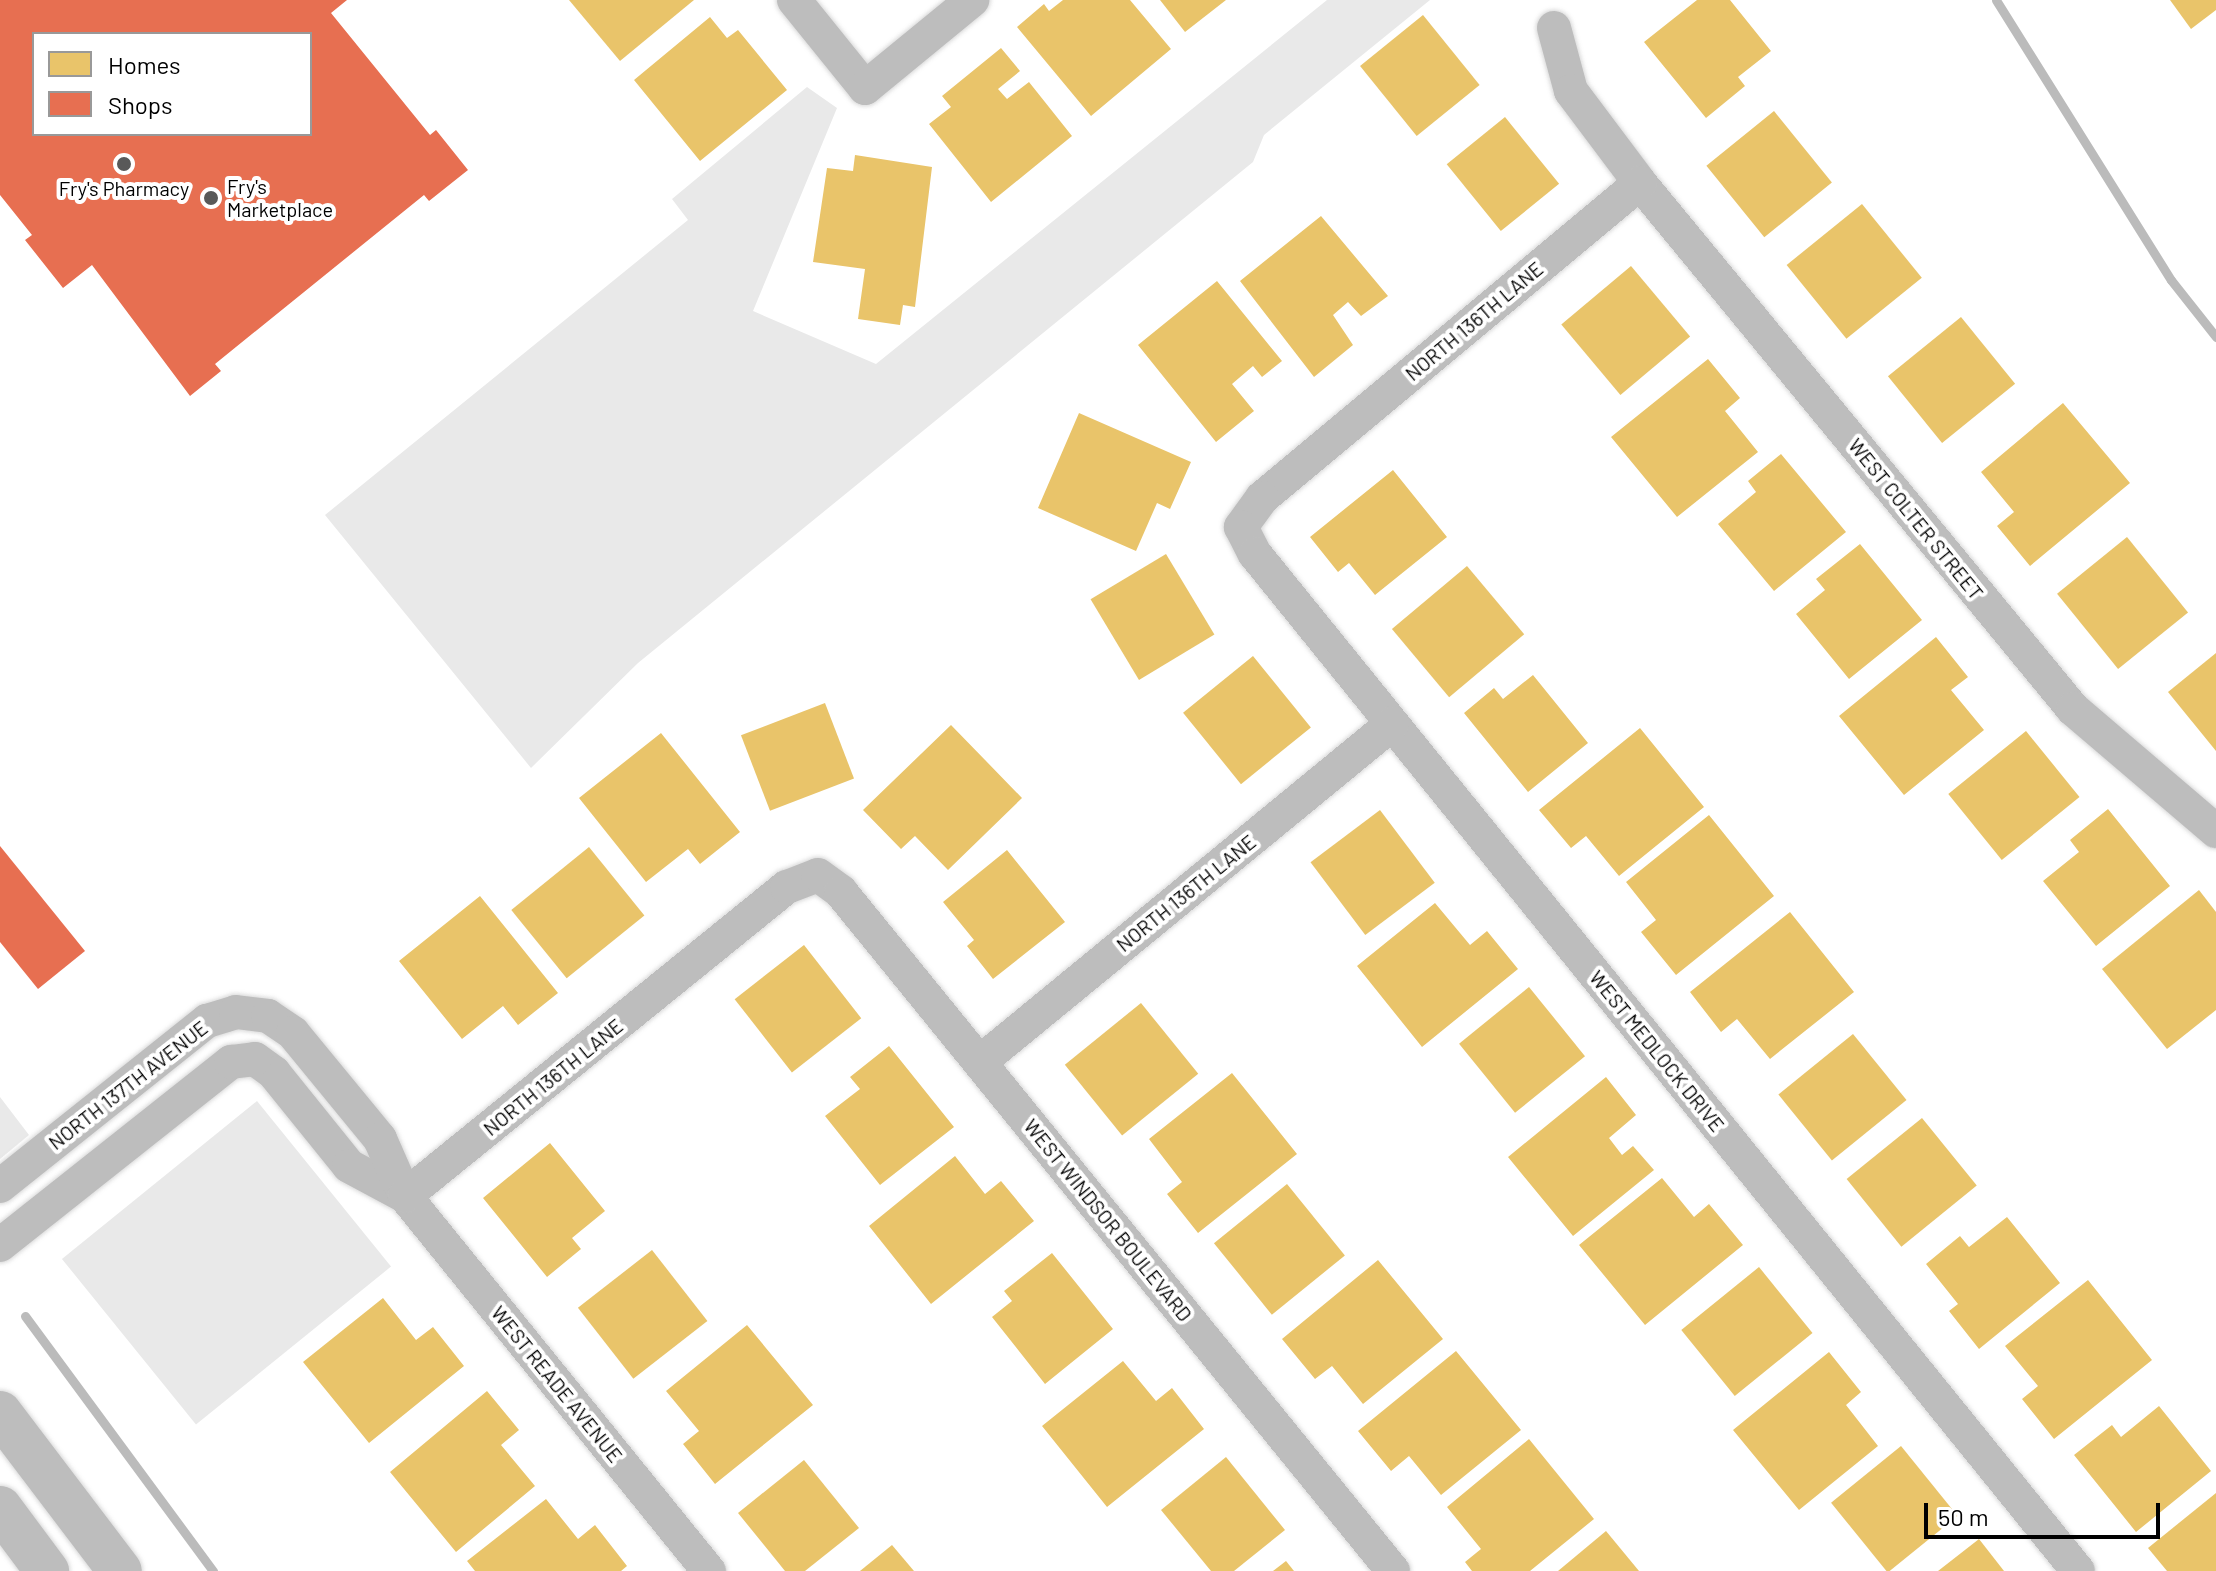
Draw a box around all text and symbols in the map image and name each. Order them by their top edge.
legend [32,32,312,136]
text: Homes [108,50,181,79]
text: Shops [108,90,173,119]
marker: Fry's Pharmacy [115,155,133,173]
place label: Fry's Marketplace [227,174,333,221]
place label: Fry's Pharmacy [59,176,189,200]
marker: Fry's Marketplace [202,189,220,207]
street label: NORTH 136TH LANE [1400,256,1548,386]
street label: WEST COLTER STREET [1844,434,1988,604]
street label: NORTH 136TH LANE [1111,829,1261,957]
street label: WEST MEDLOCK DRIVE [1585,966,1729,1136]
street label: NORTH 136TH LANE [478,1013,628,1141]
street label: NORTH 137TH AVENUE [44,1015,212,1155]
street label: WEST WINDSOR BOULEVARD [1019,1114,1197,1326]
street label: WEST READE AVENUE [487,1301,627,1467]
scale bar [1928,1487,2164,1537]
text: 50 m [1938,1502,1989,1531]

